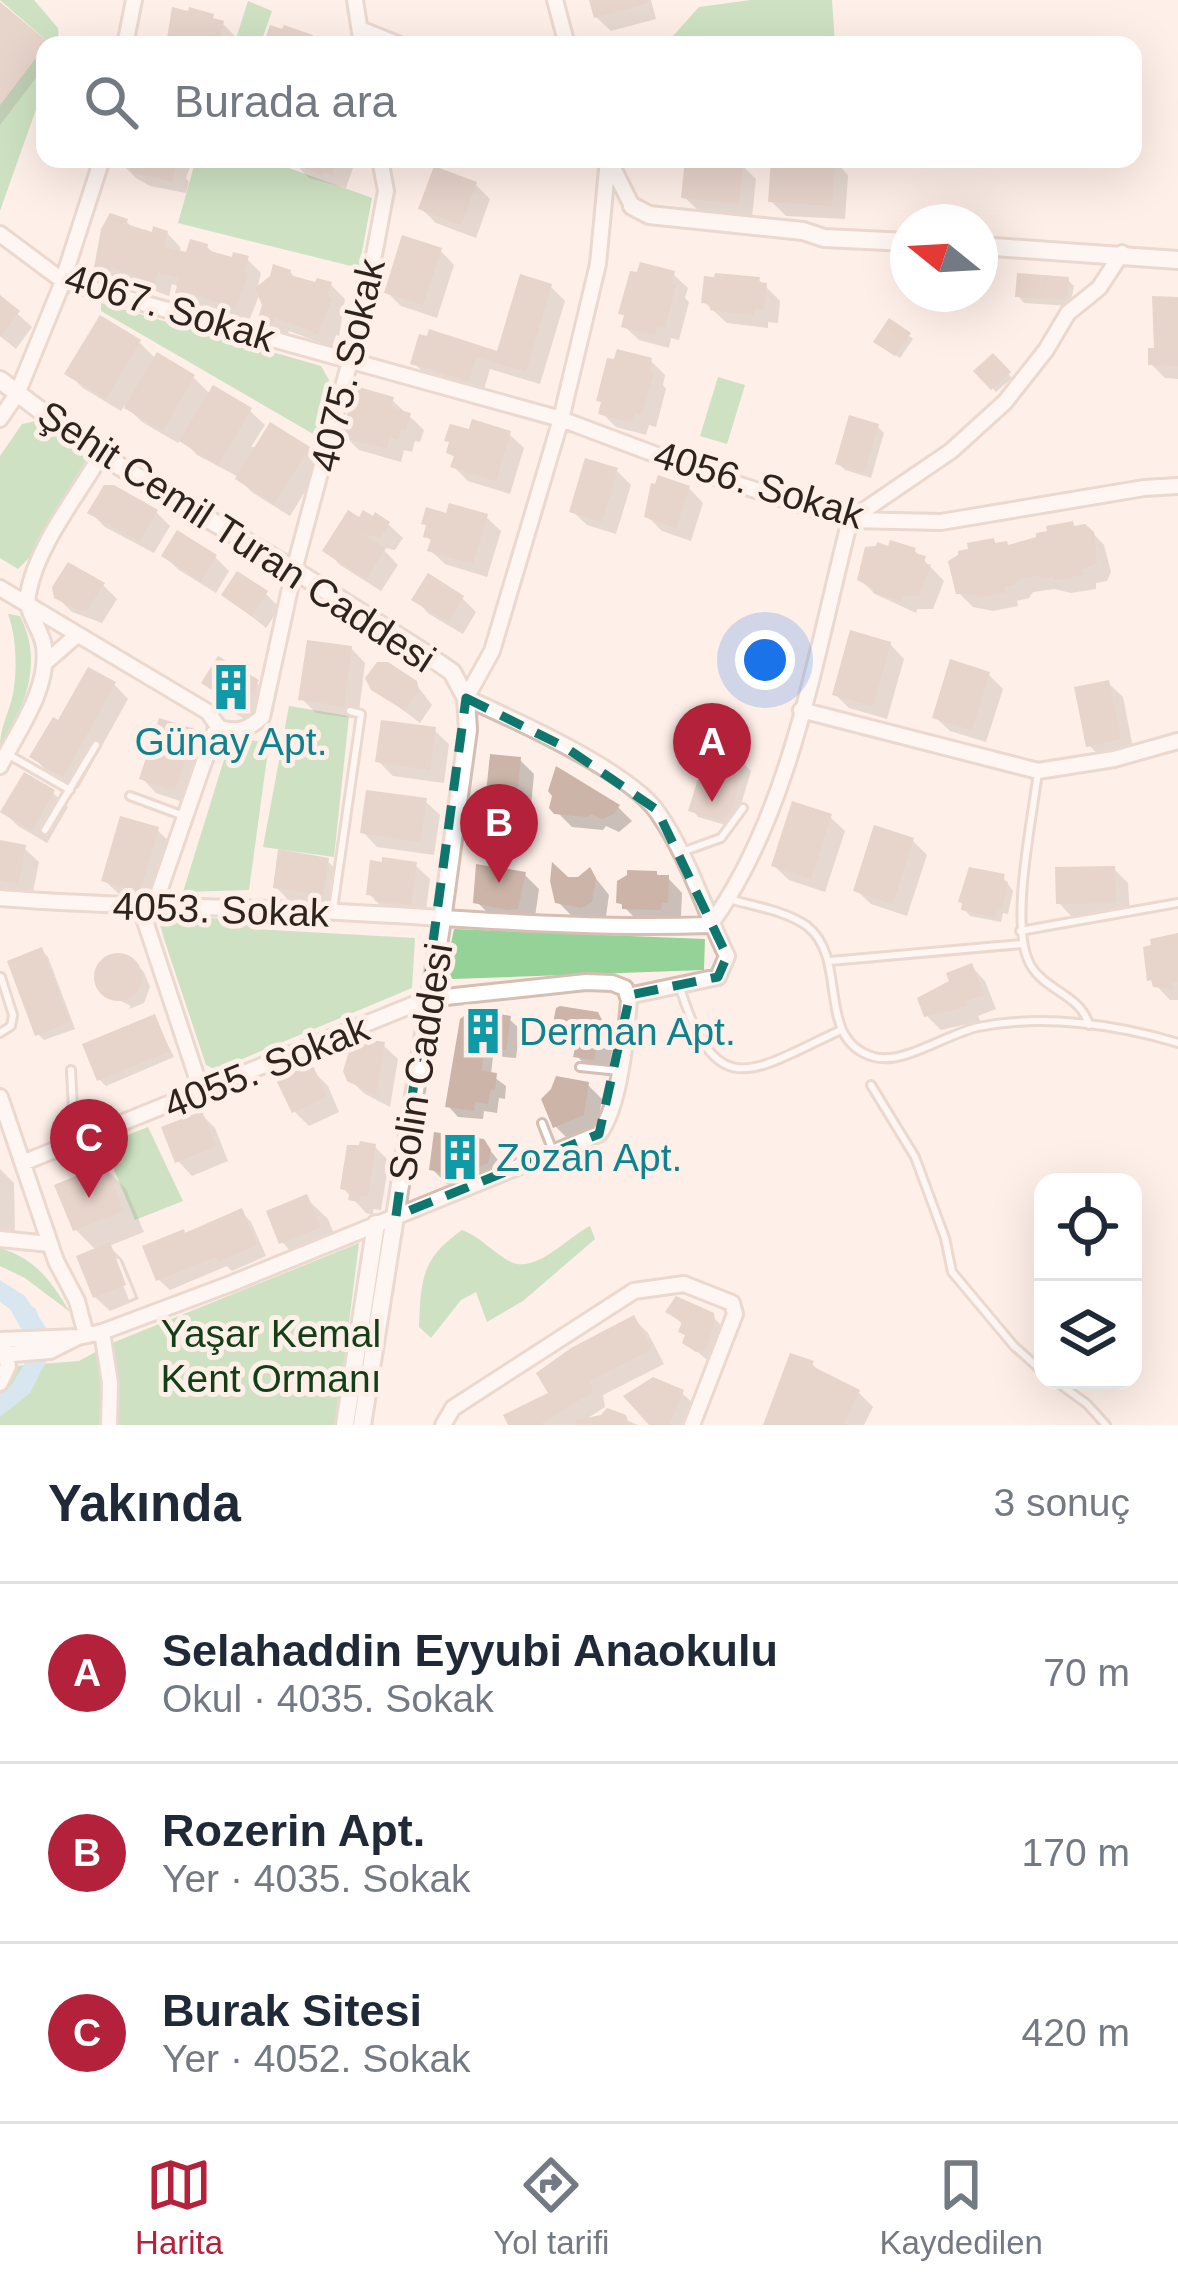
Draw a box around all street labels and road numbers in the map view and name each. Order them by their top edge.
street label: 4075. Sokak [302,254,393,476]
street label: 4067. Sokak [60,255,280,360]
street label: Şehit Cemil Turan Caddesi [30,392,443,681]
street label: 4056. Sokak [649,432,869,537]
street label: 4053. Sokak [112,884,331,935]
street label: Solin Caddesi [380,940,461,1184]
street label: 4055. Sokak [158,1006,375,1127]

